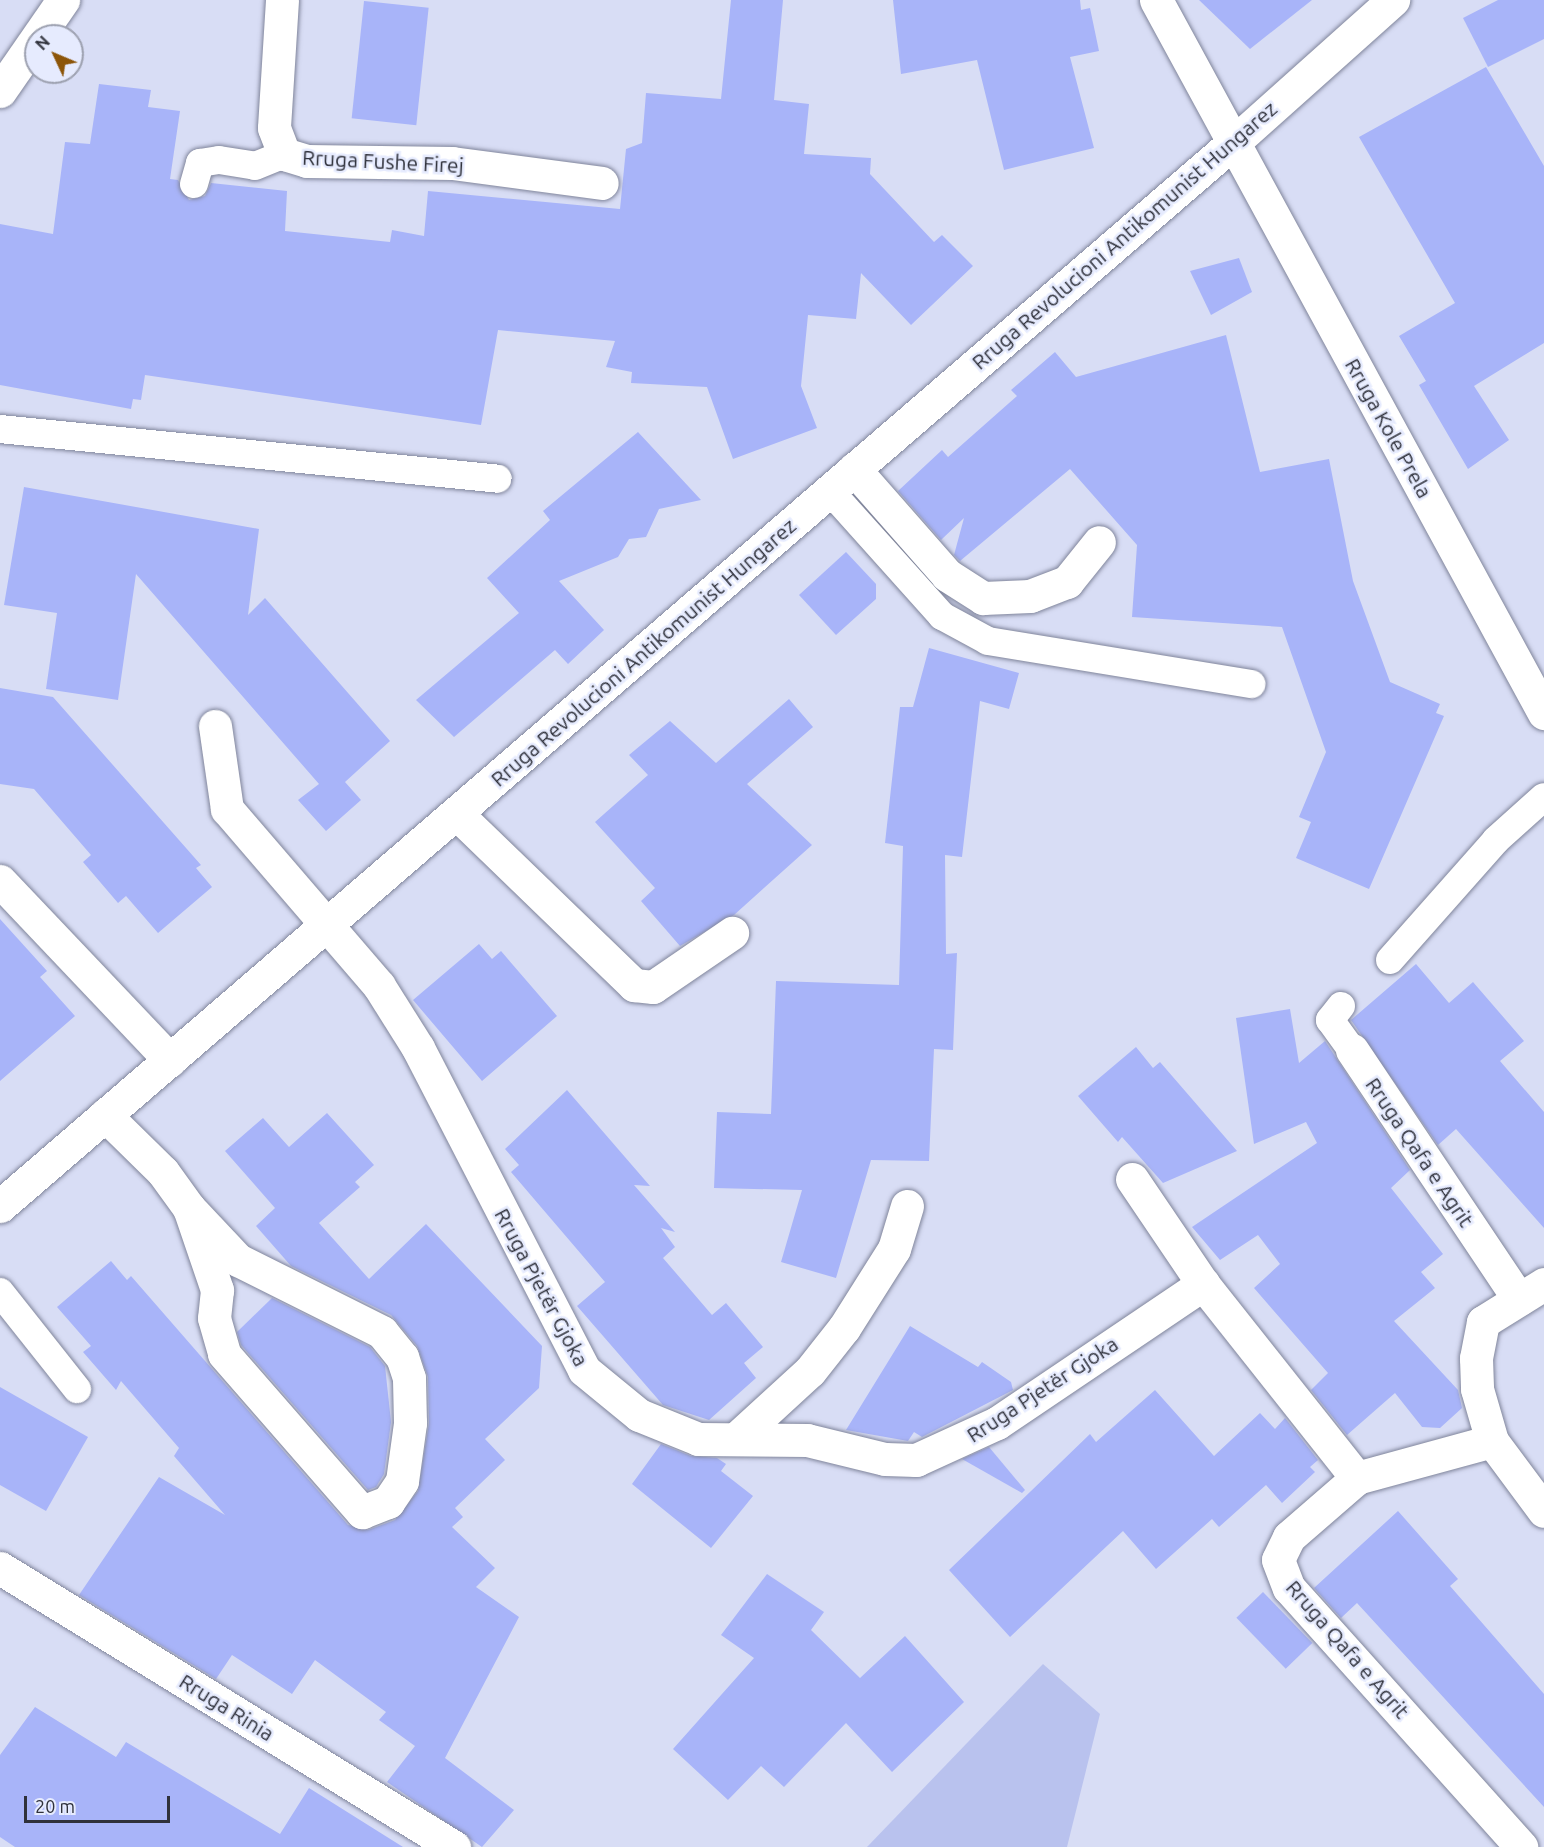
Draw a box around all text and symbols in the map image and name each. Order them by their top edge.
north arrow [24,24,84,84]
text: N [32,32,53,53]
street label: Rruga Revolucioni Antikomunist Hungarez [966,96,1282,374]
street label: Rruga Fushe Firej [302,144,464,178]
street label: Rruga Kole Prela [1340,354,1438,502]
street label: Rruga Revolucioni Antikomunist Hungarez [485,513,801,791]
street label: Rruga Qafa e Agrit [1361,1072,1479,1232]
street label: Rruga Pjetër Gjoka [490,1204,594,1370]
street label: Rruga Pjetër Gjoka [962,1331,1122,1447]
street label: Rruga Qafa e Agrit [1281,1575,1415,1723]
street label: Rruga Rinia [175,1668,279,1746]
scale bar [27,1784,172,1822]
text: 20 m [35,1796,75,1816]

